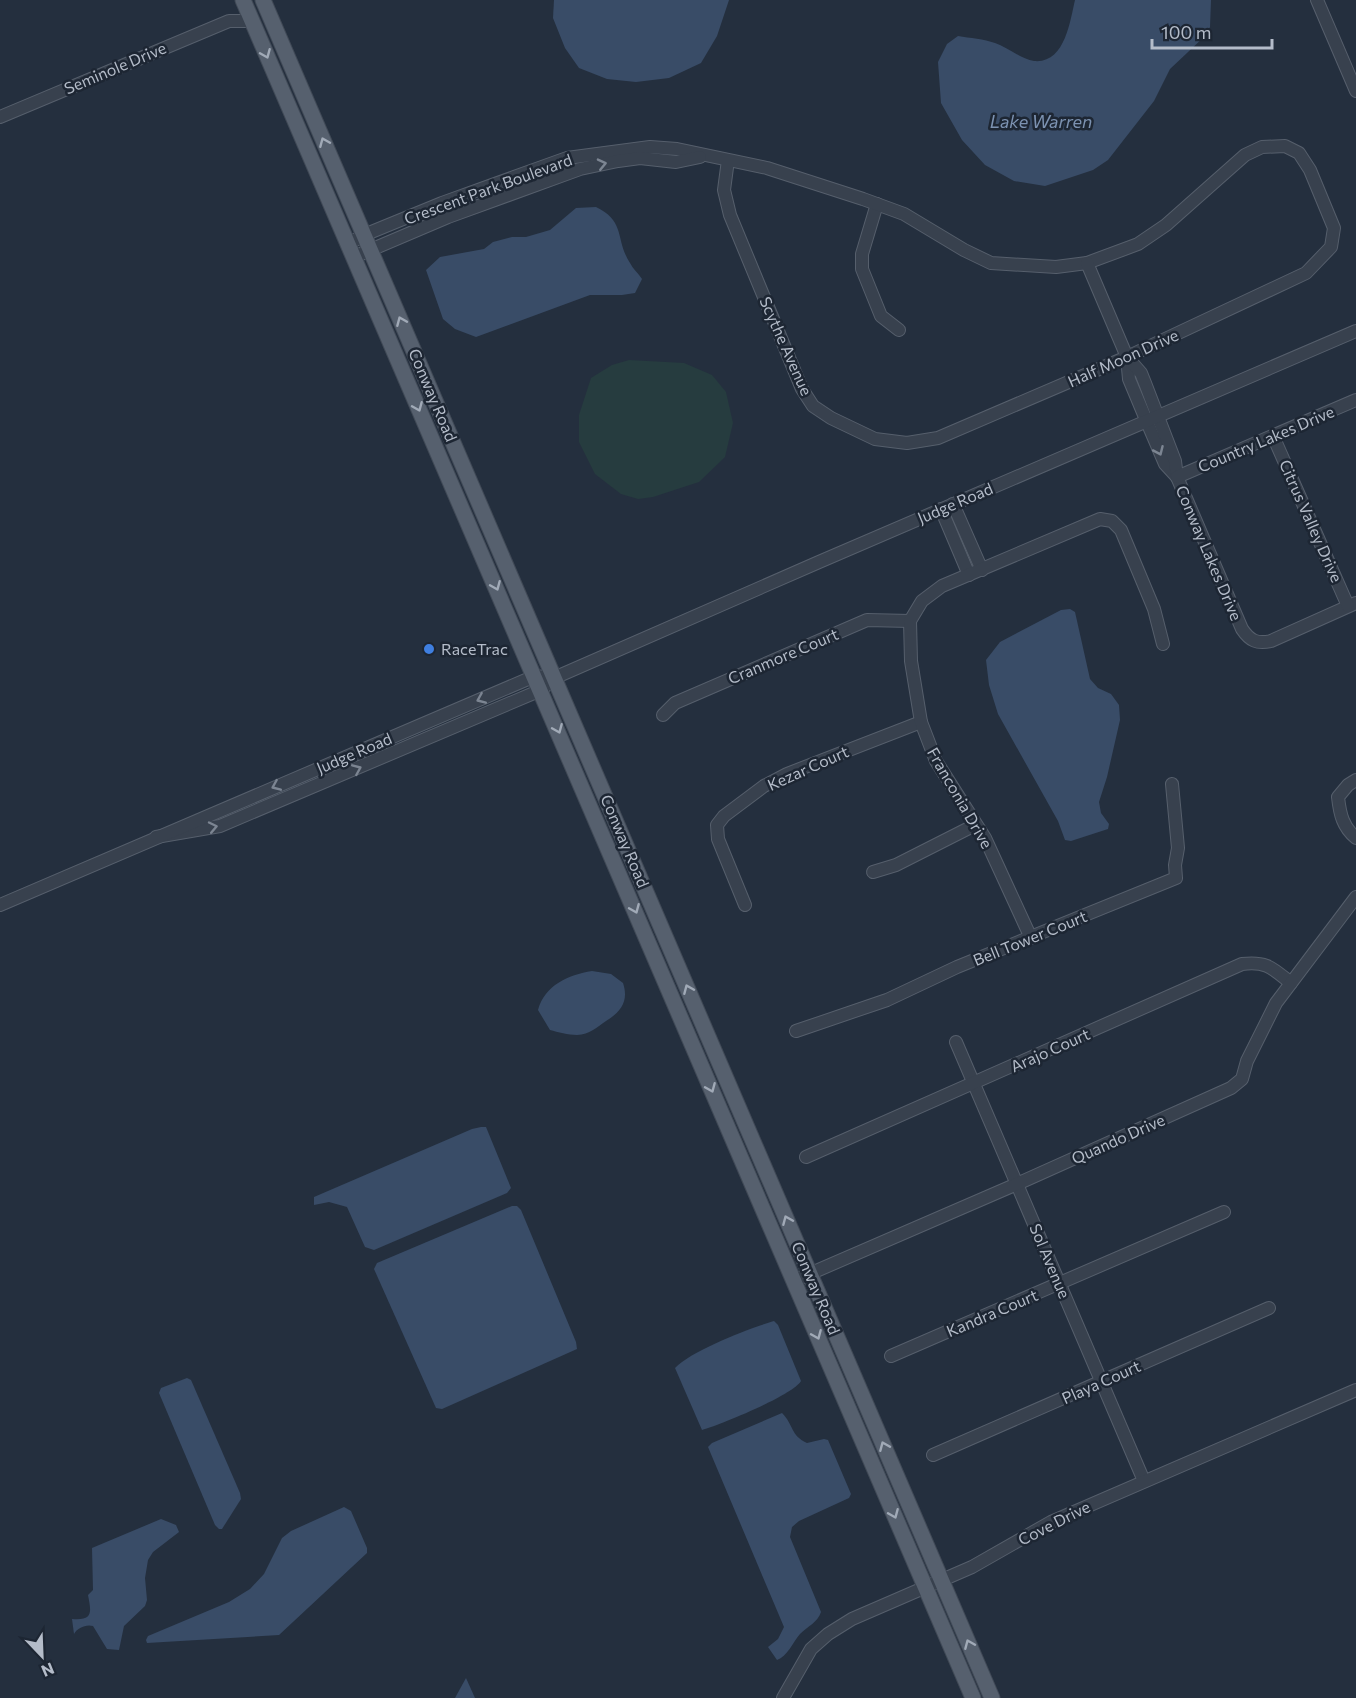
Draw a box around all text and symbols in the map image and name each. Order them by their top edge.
scale bar [1152,12,1272,50]
text: 100 m [1161,21,1211,43]
street label: Seminole Drive [61,38,169,98]
one-way arrow [258,47,270,58]
water label: Lake Warren [990,110,1092,132]
one-way arrow [319,137,331,148]
street label: Crescent Park Boulevard [401,149,574,228]
one-way arrow [597,159,607,172]
street label: Scythe Avenue [756,293,817,398]
one-way arrow [396,316,408,327]
street label: Half Moon Drive [1065,325,1181,390]
street label: Conway Road [405,345,462,444]
one-way arrow [411,401,423,412]
street label: Country Lakes Drive [1195,401,1337,476]
one-way arrow [1152,444,1164,455]
street label: Citrus Valley Drive [1276,457,1347,585]
street label: Judge Road [914,478,995,527]
street label: Conway Lakes Drive [1172,482,1247,623]
one-way arrow [489,579,501,590]
street label: Cranmore Court [725,624,841,687]
place label: RaceTrac [441,639,508,658]
marker: RaceTrac [422,642,436,656]
one-way arrow [476,691,487,703]
one-way arrow [551,723,563,734]
street label: Judge Road [313,728,394,777]
street label: Kezar Court [764,741,852,794]
street label: Franconia Drive [924,744,997,852]
one-way arrow [351,764,362,776]
one-way arrow [271,779,282,791]
street label: Conway Road [597,791,654,890]
one-way arrow [208,821,218,834]
one-way arrow [627,902,639,913]
street label: Bell Tower Court [970,906,1090,969]
one-way arrow [683,985,695,996]
street label: Arajo Court [1007,1023,1093,1075]
one-way arrow [704,1081,716,1092]
street label: Quando Drive [1068,1110,1167,1168]
one-way arrow [782,1215,794,1226]
street label: Sol Avenue [1026,1221,1075,1301]
street label: Conway Road [788,1238,845,1337]
street label: Kandra Court [943,1285,1041,1340]
one-way arrow [809,1328,821,1339]
street label: Playa Court [1058,1356,1144,1407]
one-way arrow [879,1441,891,1452]
street label: Cove Drive [1015,1496,1093,1549]
one-way arrow [886,1507,898,1518]
north arrow [12,1626,72,1686]
one-way arrow [964,1640,976,1651]
text: N [39,1659,57,1681]

